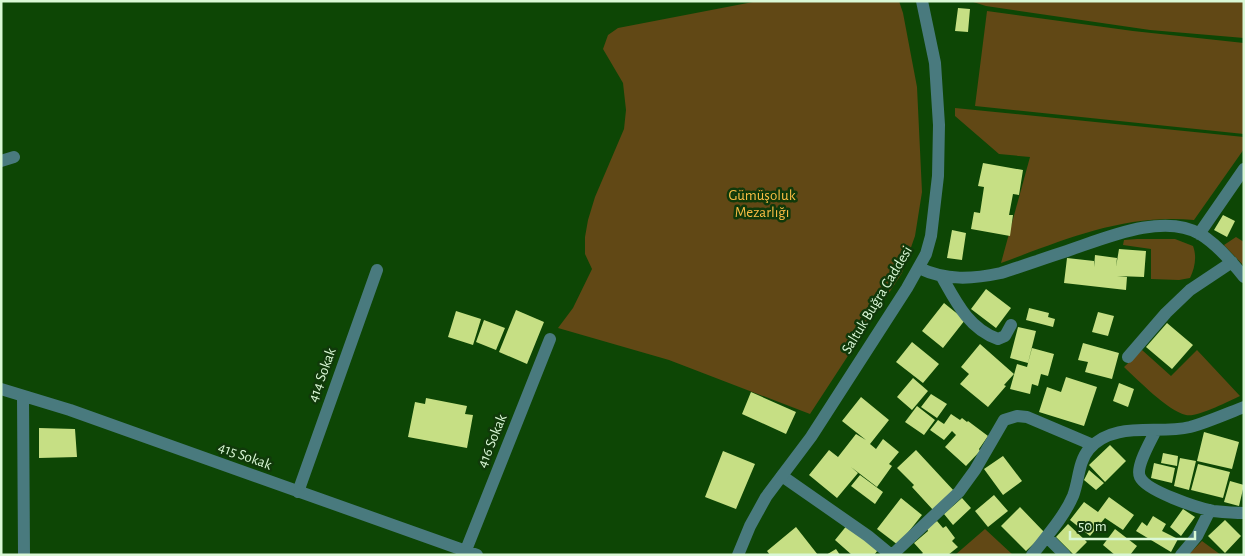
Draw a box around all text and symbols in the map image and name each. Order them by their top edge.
park label: Gümüşoluk Mezarlığı [729,188,796,220]
street label: Saltuk Buğra Caddesi [839,244,915,356]
street label: 414 Sokak [305,346,339,404]
street label: 416 Sokak [474,412,510,470]
street label: 415 Sokak [216,439,274,473]
scale bar [1070,508,1195,540]
text: 50 m [1078,519,1107,534]

